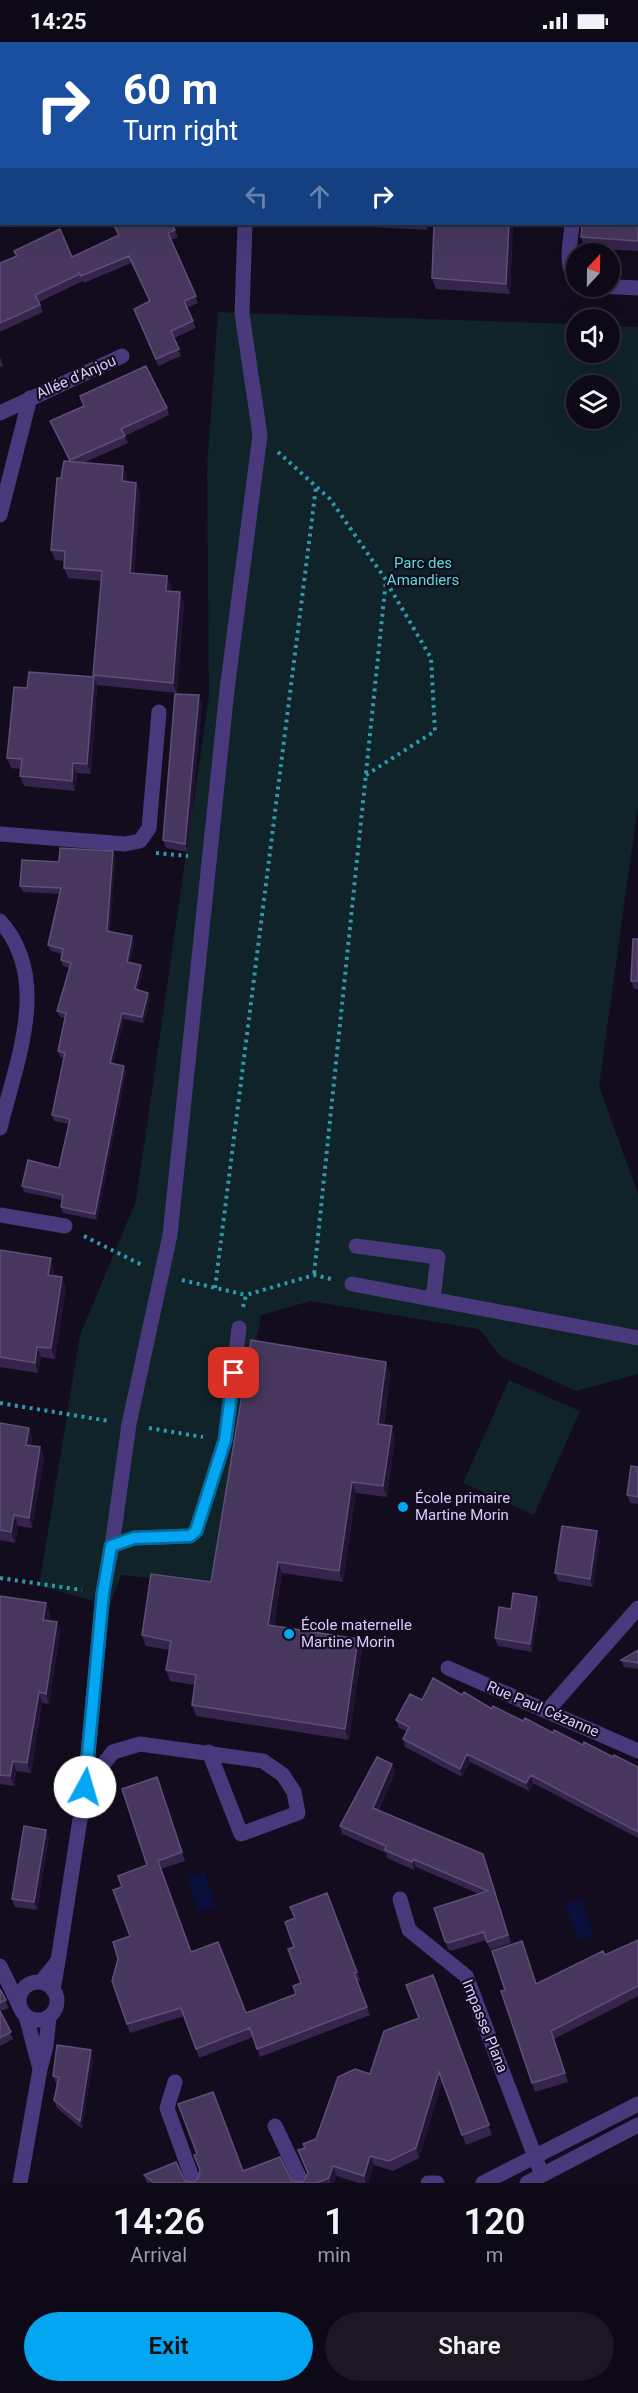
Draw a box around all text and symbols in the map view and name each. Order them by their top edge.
text: 14:25 [30,9,87,34]
text: 60 m [123,65,218,114]
icon: right [24,66,102,144]
text: Turn right [123,115,238,147]
icon: left [240,180,273,213]
icon: ahead [303,180,336,213]
icon: right [366,180,399,213]
north arrow [566,243,620,297]
map controls [566,243,620,429]
button: sound [566,309,620,363]
street label: Allée d'Anjou [33,351,119,403]
button: layers [566,375,620,429]
park label: Parc des Amandiers [387,554,459,589]
pin [208,1347,259,1398]
icon: arrive [217,1356,250,1389]
place label: École primaire Martine Morin [415,1489,510,1524]
marker: École primaire Martine Morin [396,1500,410,1514]
place label: École maternelle Martine Morin [301,1616,412,1651]
marker: École maternelle Martine Morin [282,1627,296,1641]
street label: Rue Paul Cézanne [484,1677,602,1741]
position arrow [53,1755,117,1819]
street label: Impasse Plana [458,1977,512,2075]
text: 14:26 [113,2201,205,2243]
text: 1 [324,2201,344,2243]
text: 120 [464,2201,525,2243]
text: Arrival [130,2243,187,2267]
text: min [317,2243,351,2267]
text: m [486,2243,503,2267]
button: Exit [24,2312,313,2381]
button: Share [325,2312,614,2381]

